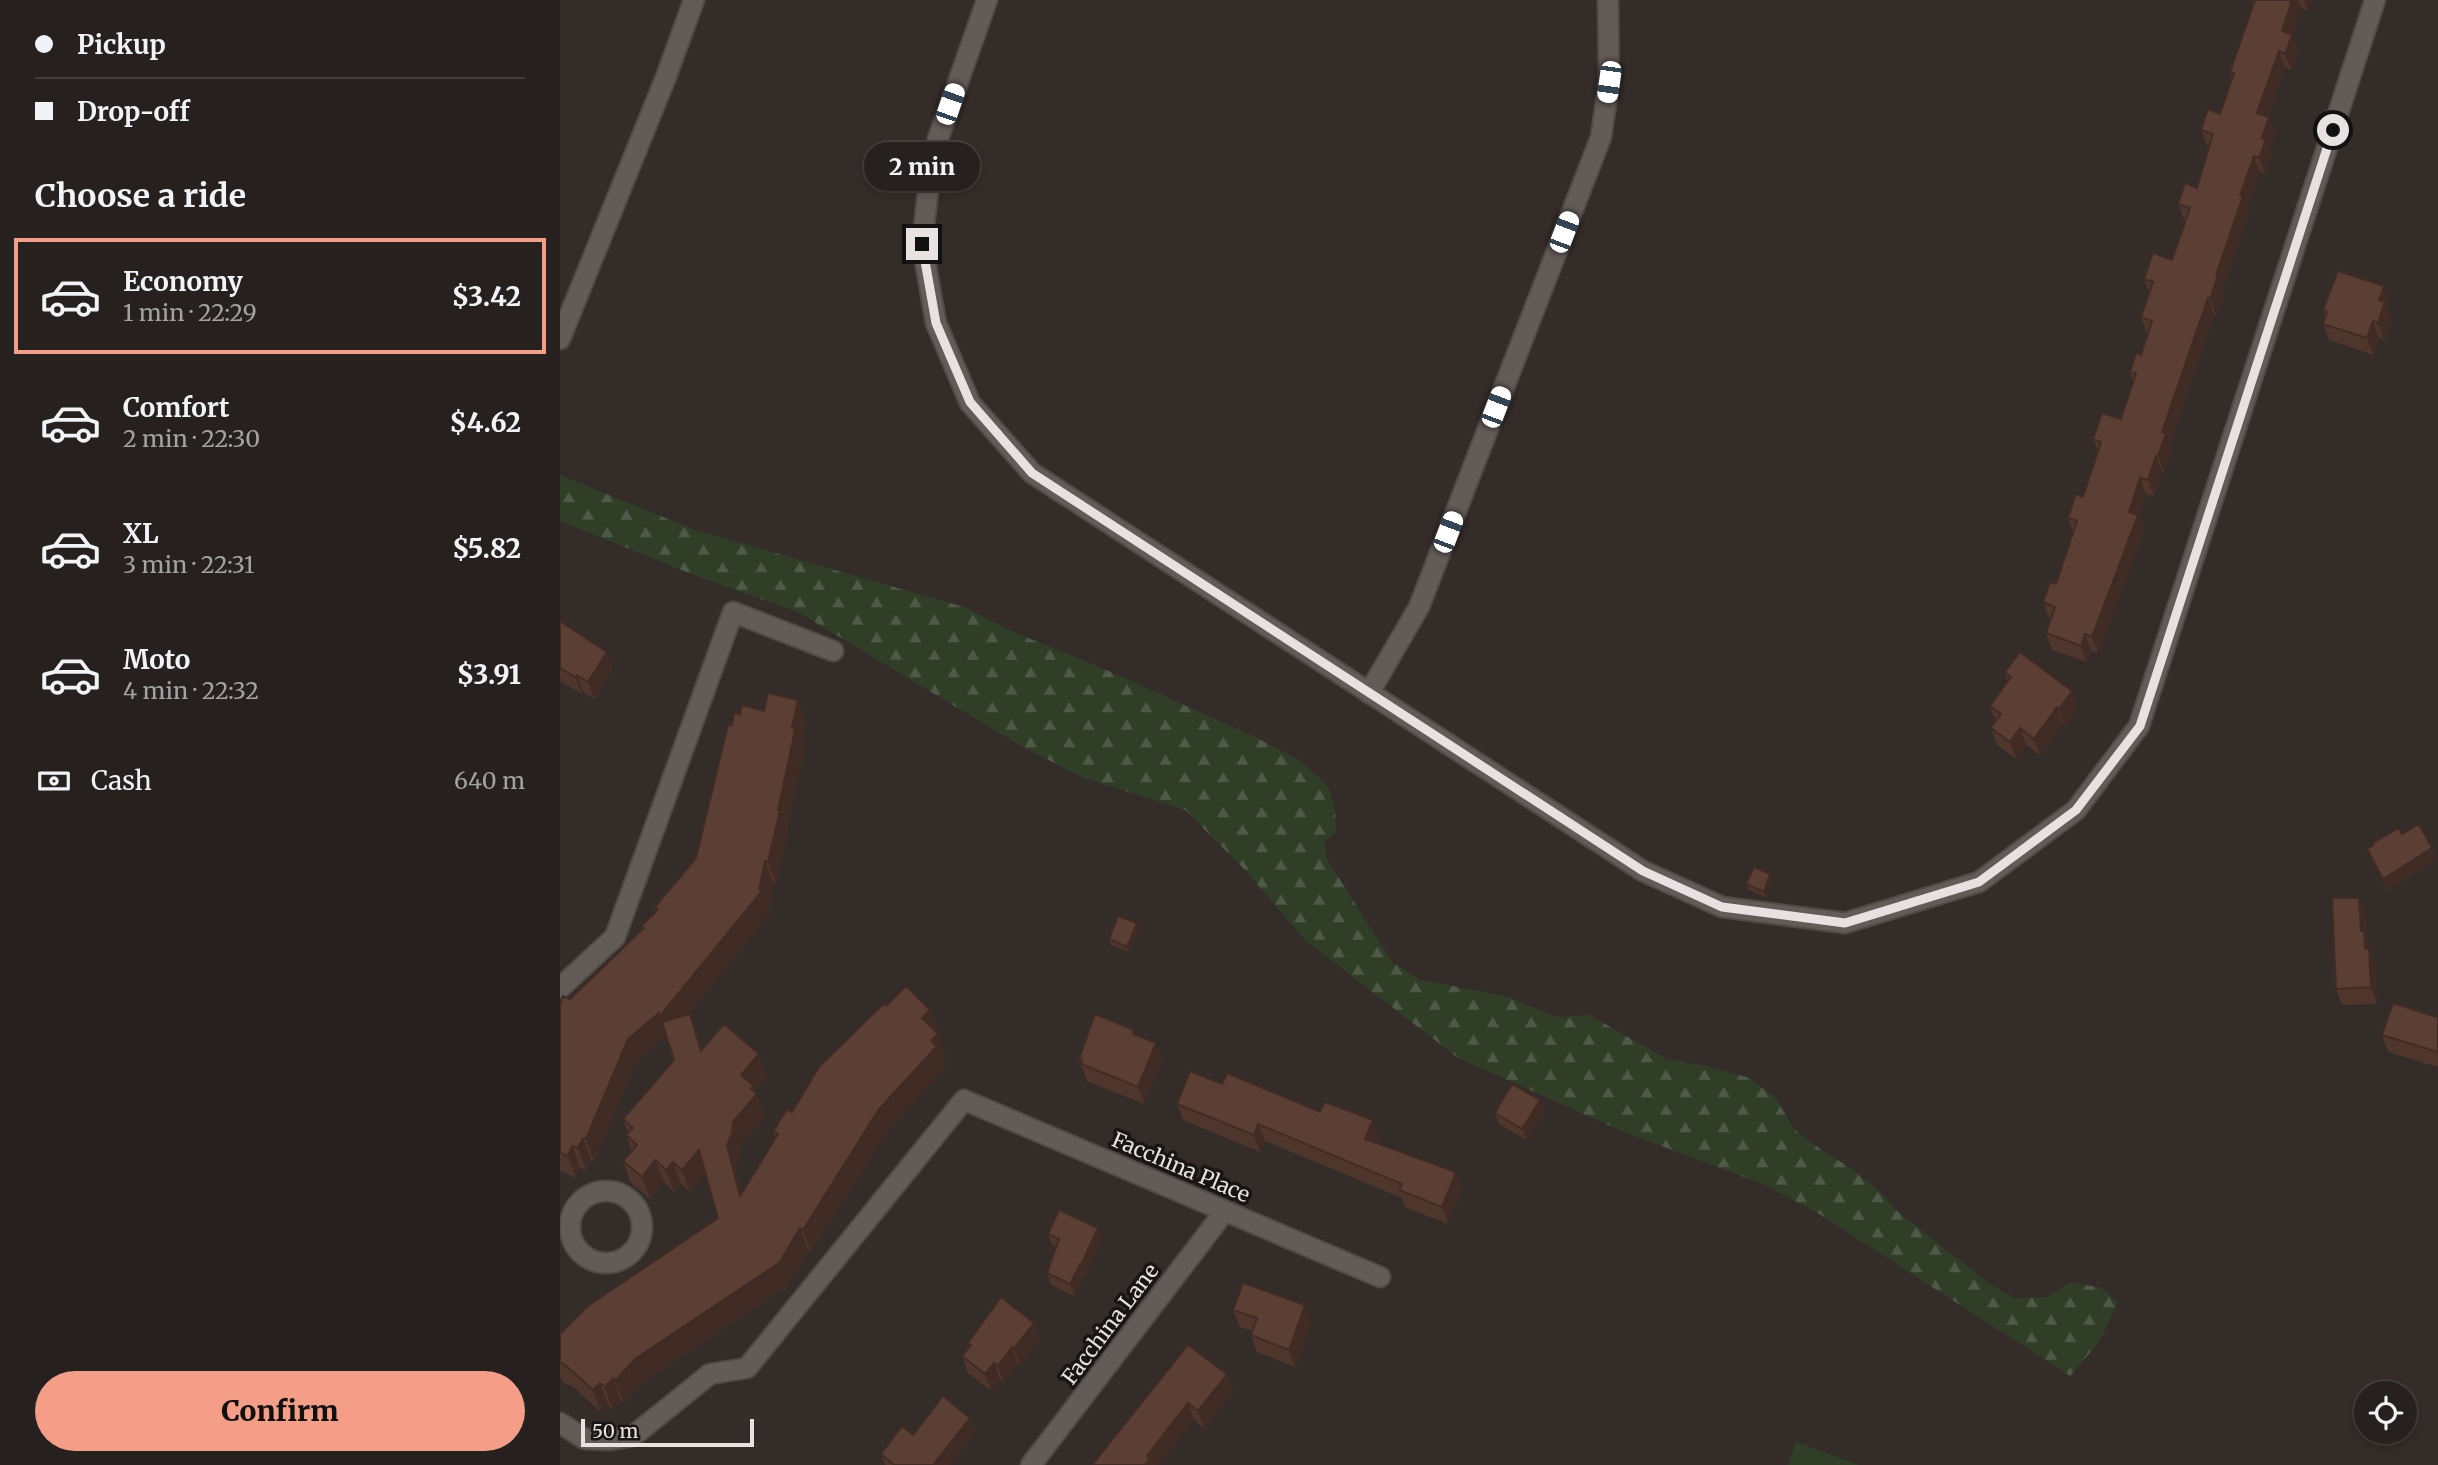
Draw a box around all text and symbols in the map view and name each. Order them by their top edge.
text: Pickup [77,28,166,61]
car [1596,60,1623,104]
car [934,81,967,127]
text: Drop-off [77,95,190,128]
route start [2317,114,2349,146]
callout: 2 min [864,142,980,191]
text: 2 min [889,152,955,181]
text: Choose a ride [35,176,246,216]
car [1547,209,1582,255]
route end [906,228,938,260]
icon: car [39,265,102,328]
text: Economy [123,265,243,298]
text: $3.42 [452,280,521,313]
text: 1 min · 22:29 [123,298,257,327]
car [1479,384,1514,430]
icon: car [39,391,102,454]
text: Comfort [123,391,229,424]
text: $4.62 [450,406,521,439]
text: 2 min · 22:30 [123,424,260,453]
car [1431,509,1466,555]
icon: car [39,517,102,580]
text: XL [123,517,159,550]
text: $5.82 [452,532,521,565]
text: 3 min · 22:31 [123,550,254,579]
icon: car [39,643,102,706]
text: Moto [123,643,190,676]
text: $3.91 [457,658,521,691]
text: 4 min · 22:32 [123,676,259,705]
icon: cash [35,762,73,800]
text: Cash [91,764,152,797]
text: 640 m [454,766,525,795]
street label: Facchina Place [1108,1126,1254,1208]
street label: Facchina Lane [1056,1258,1164,1390]
button: Confirm [35,1371,525,1451]
map controls [2354,1381,2417,1444]
button: locate [2354,1381,2417,1444]
scale bar [581,1416,754,1448]
text: 50 m [592,1419,638,1443]

